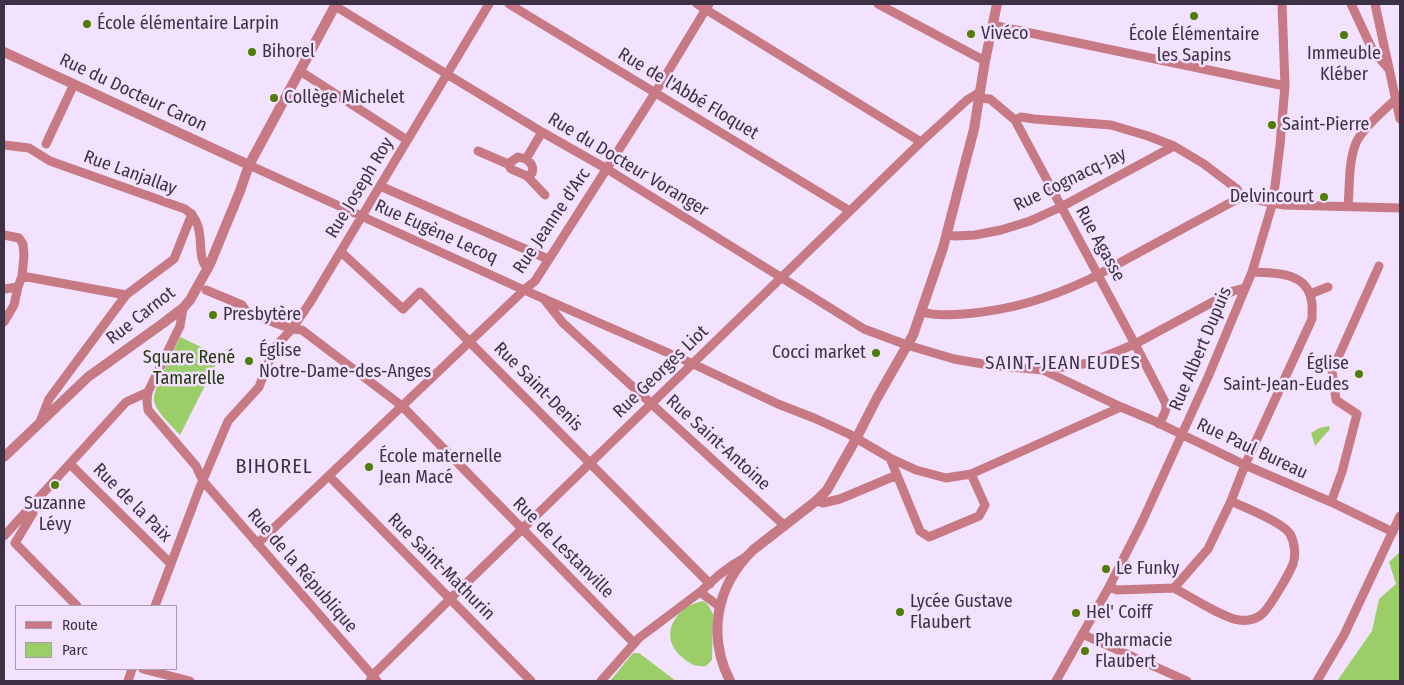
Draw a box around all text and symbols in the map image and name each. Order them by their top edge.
marker: École Élémentaire les Sapins [1188,10,1200,22]
place label: École élémentaire Larpin [97,13,279,35]
marker: École élémentaire Larpin [81,18,93,30]
place label: Vivéco [981,23,1028,45]
place label: École Élémentaire les Sapins [1129,24,1259,66]
marker: Vivéco [965,28,977,40]
marker: Immeuble Kléber [1338,29,1350,41]
place label: Bihorel [262,41,315,63]
place label: Immeuble Kléber [1307,43,1381,86]
street label: Rue de l'Abbé Floquet [614,44,762,144]
marker: Bihorel [246,46,258,58]
street label: Rue du Docteur Caron [56,49,210,137]
place label: Collège Michelet [284,87,405,109]
marker: Collège Michelet [268,92,280,104]
street label: Rue du Docteur Voranger [544,109,712,221]
place label: Saint-Pierre [1282,114,1369,136]
marker: Saint-Pierre [1266,119,1278,131]
street label: Rue Joseph Roy [321,134,399,242]
street label: Rue Cognacq-Jay [1010,143,1130,217]
street label: Rue Lanjallay [80,146,180,200]
street label: Rue Jeanne d'Arc [509,164,595,278]
place label: Delvincourt [1230,186,1314,208]
marker: Delvincourt [1318,191,1330,203]
street label: Rue Eugène Lecoq [371,195,501,269]
street label: Rue Agasse [1071,203,1129,285]
street label: Rue Carnot [102,282,180,350]
street label: Rue Albert Dupuis [1165,284,1237,414]
place label: Presbytère [223,304,301,326]
marker: Presbytère [207,309,219,321]
street label: Rue Georges Liot [609,321,713,423]
street label: Rue Saint-Denis [489,338,587,436]
place label: Église Notre-Dame-des-Anges [259,340,431,382]
place label: Cocci market [772,342,866,364]
park label: Square René Tamarelle [143,347,235,389]
marker: Cocci market [870,347,882,359]
district label: SAINT-JEAN EUDES [983,353,1143,375]
place label: Église Saint-Jean-Eudes [1223,353,1349,396]
marker: Église Notre-Dame-des-Anges [243,355,255,367]
marker: Église Saint-Jean-Eudes [1353,368,1365,380]
street label: Rue Saint-Antoine [661,391,775,495]
street label: Rue Paul Bureau [1193,414,1311,484]
place label: École maternelle Jean Macé [379,446,502,488]
district label: BIHOREL [235,455,313,479]
street label: Rue de la Paix [88,459,176,547]
marker: École maternelle Jean Macé [363,461,375,473]
marker: Suzanne Lévy [49,479,61,491]
place label: Suzanne Lévy [24,493,86,536]
street label: Rue de Lestanville [508,493,618,603]
street label: Rue de la République [242,505,362,637]
street label: Rue Saint-Mathurin [383,509,499,625]
place label: Le Funky [1116,558,1179,580]
marker: Le Funky [1100,563,1112,575]
place label: Lycée Gustave Flaubert [910,591,1013,634]
place label: Hel' Coiff [1086,602,1152,624]
legend [15,605,178,670]
marker: Lycée Gustave Flaubert [894,606,906,618]
marker: Hel' Coiff [1070,607,1082,619]
text: Route [62,616,98,634]
place label: Pharmacie Flaubert [1095,630,1172,672]
text: Parc [62,641,88,659]
marker: Pharmacie Flaubert [1079,645,1091,657]

